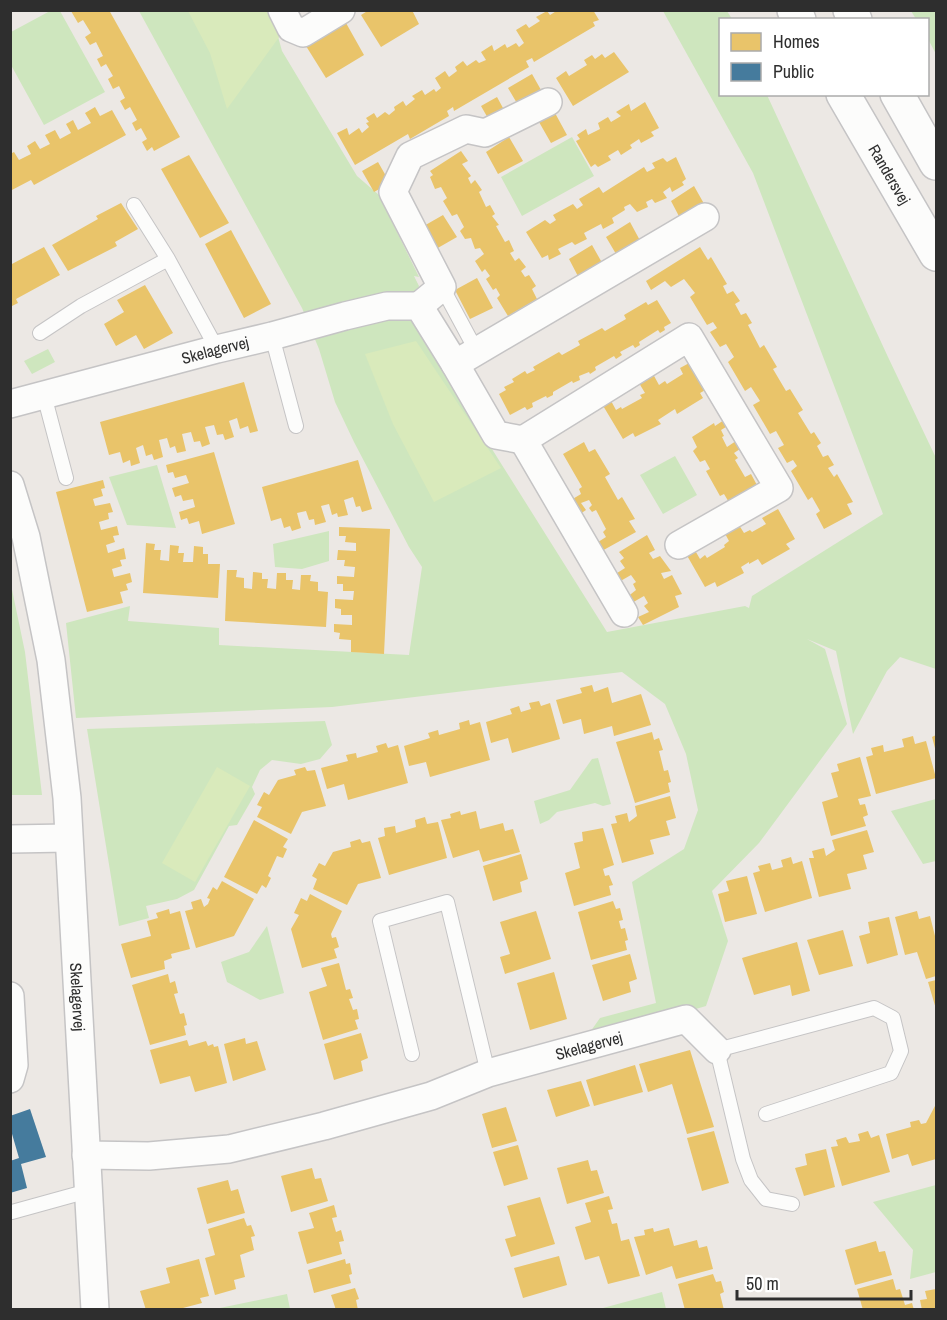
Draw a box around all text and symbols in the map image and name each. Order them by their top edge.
legend [719,18,929,96]
text: Homes [773,29,820,54]
text: Public [773,59,814,84]
street label: Randersvej [864,140,916,209]
street label: Skelagervej [179,331,251,369]
street label: Skelagervej [65,962,91,1032]
street label: Skelagervej [553,1026,625,1065]
scale bar [737,1263,911,1301]
text: 50 m [746,1271,779,1296]

